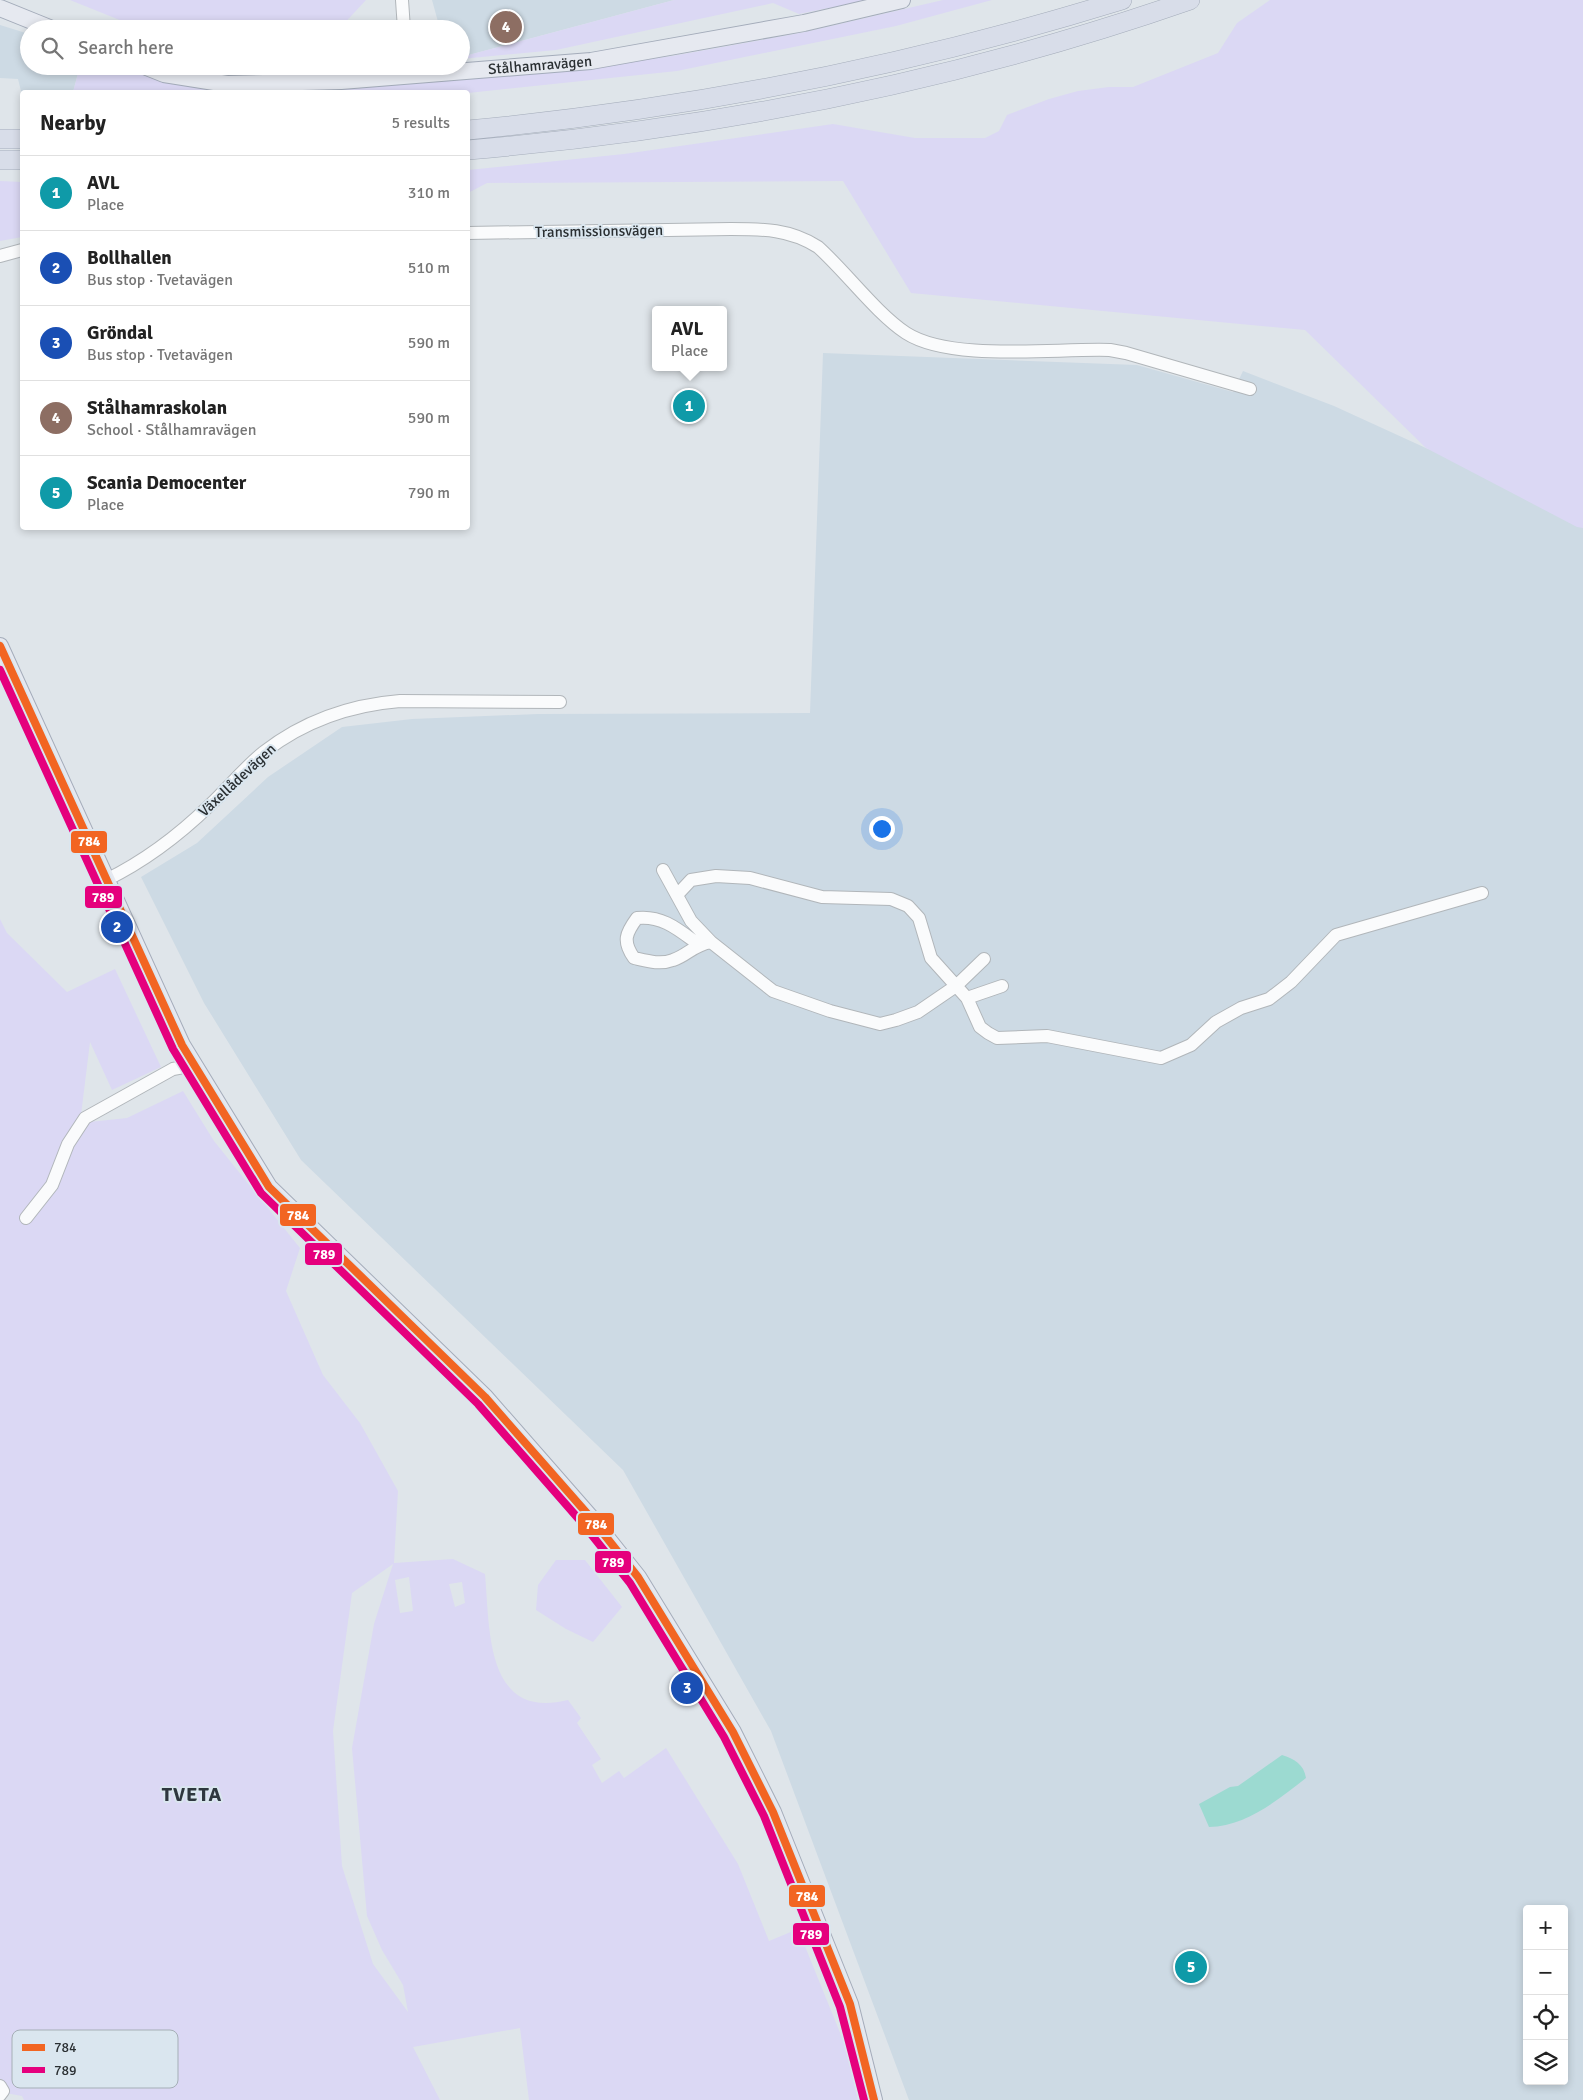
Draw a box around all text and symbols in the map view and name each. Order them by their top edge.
pin: 4 [490,8,522,46]
search box [20,20,470,75]
icon: search [38,34,66,62]
text: Search here [78,36,174,60]
street label: Stålhamravägen [487,52,593,78]
text: Nearby [40,110,106,136]
text: 5 results [391,113,450,133]
text: AVL [87,171,120,195]
text: 1 [52,183,60,203]
text: 310 m [408,183,450,203]
text: Place [87,195,124,215]
street label: Transmissionsvägen [535,221,663,241]
text: Bollhallen [87,246,172,270]
text: 2 [52,258,60,278]
text: 510 m [408,258,450,278]
text: Bus stop · Tvetavägen [87,270,233,290]
popup [652,306,727,371]
text: AVL [671,317,703,341]
text: Gröndal [87,321,153,345]
text: 3 [52,333,60,353]
text: 590 m [408,333,450,353]
text: Place [671,341,708,361]
text: Bus stop · Tvetavägen [87,345,233,365]
pin: 1 [673,387,705,425]
text: Stålhamraskolan [87,396,227,420]
text: 4 [52,408,60,428]
text: 590 m [408,408,450,428]
text: School · Stålhamravägen [87,420,256,440]
text: Scania Democenter [87,471,246,495]
text: 5 [52,483,60,503]
text: 790 m [408,483,450,503]
text: Place [87,495,124,515]
street label: Växellådevägen [195,740,279,820]
your location [869,816,895,842]
line badge: 784 [70,830,108,854]
text: 784 [78,833,101,850]
line badge: 789 [84,885,123,909]
text: 789 [92,889,115,906]
pin: 2 [101,908,133,946]
line badge: 784 [279,1203,317,1227]
text: 784 [287,1207,310,1224]
line badge: 789 [304,1242,343,1266]
text: 789 [313,1246,336,1263]
line badge: 784 [577,1512,615,1536]
text: 784 [585,1516,608,1533]
line badge: 789 [594,1550,632,1574]
text: 789 [602,1554,625,1571]
pin: 3 [671,1669,703,1707]
district label: TVETA [162,1782,222,1807]
line badge: 784 [788,1884,826,1908]
text: 784 [796,1888,819,1905]
map controls [1523,1905,1568,2085]
button: + [1523,1905,1568,1950]
line badge: 789 [792,1922,830,1946]
text: 789 [800,1926,823,1943]
pin: 5 [1175,1948,1207,1986]
button: − [1523,1950,1568,1995]
button: locate [1523,1995,1568,2040]
legend [12,2030,178,2088]
text: 784 [54,2039,77,2056]
button: layers [1523,2040,1568,2085]
text: 789 [54,2062,77,2079]

